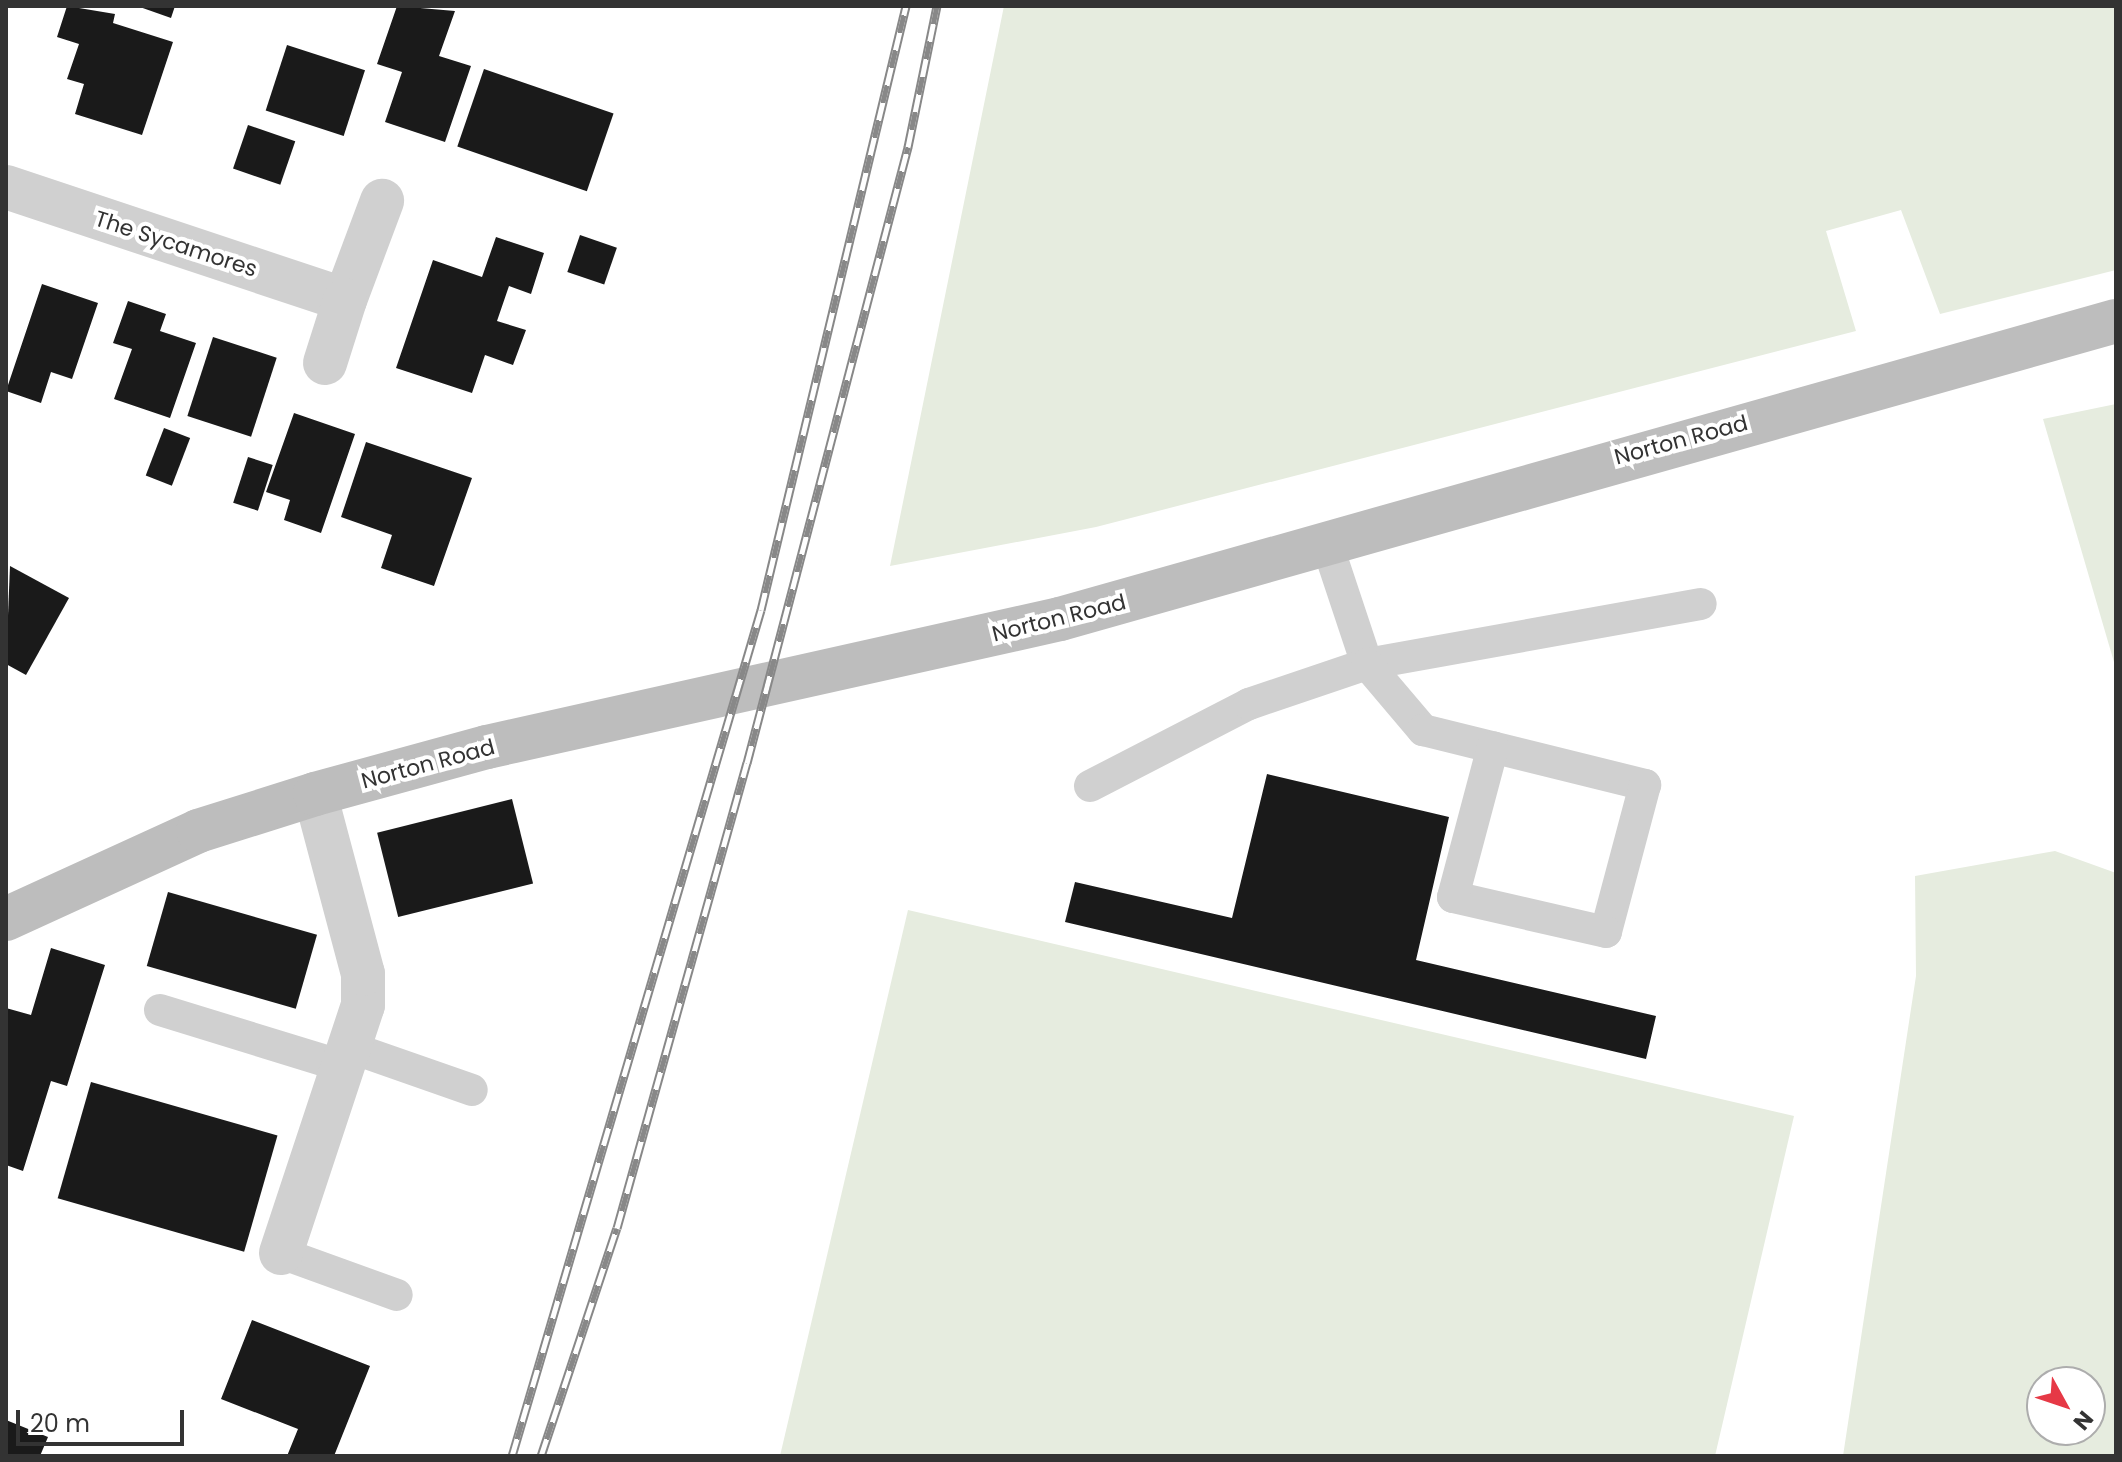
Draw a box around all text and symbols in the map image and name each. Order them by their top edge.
street label: The Sycamores [92,205,260,283]
street label: Norton Road [1611,410,1751,470]
street label: Norton Road [989,589,1129,647]
street label: Norton Road [358,734,498,794]
north arrow [2026,1366,2106,1446]
scale bar [20,1394,188,1444]
text: N [2066,1404,2100,1437]
text: 20 m [30,1407,90,1440]

